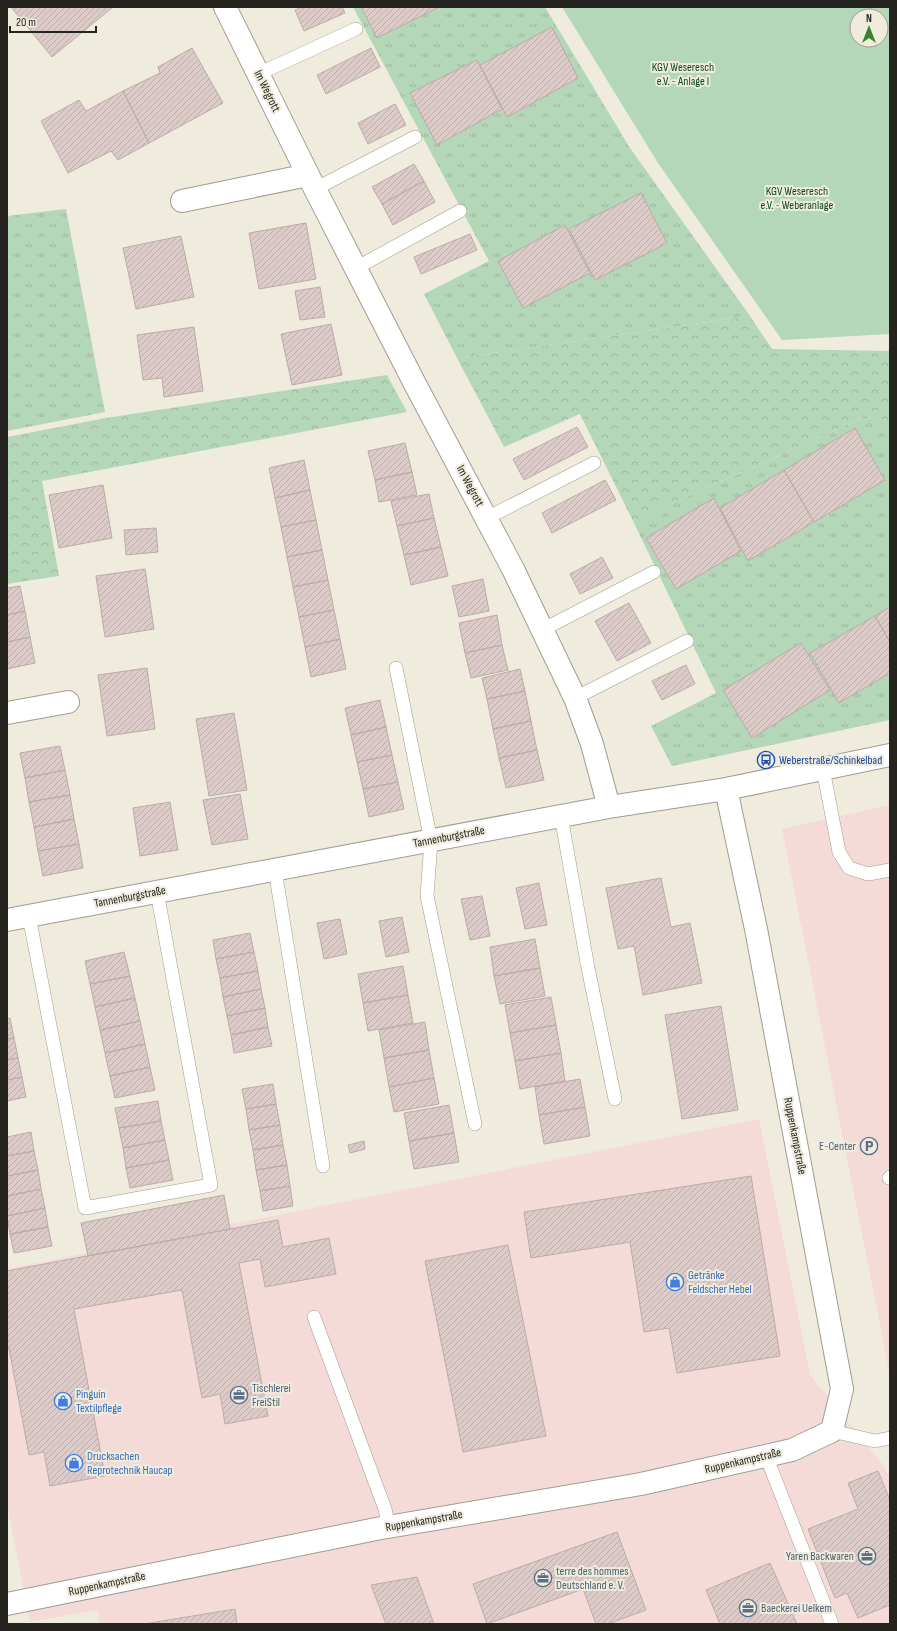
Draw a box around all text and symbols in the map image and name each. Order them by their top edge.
scale bar [10,8,96,34]
north arrow [849,8,889,48]
text: N [866,12,872,25]
text: 20 m [16,15,36,30]
park label: KGV Weseresch e.V. - Anlage I [652,60,714,89]
street label: Im Wegrott [250,68,284,115]
park label: KGV Weseresch e.V. - Weberanlage [761,184,834,213]
street label: Im Wegrott [453,463,487,510]
bus stop icon: Weberstraße/Schinkelbad [756,750,776,770]
place label: Weberstraße/Schinkelbad [779,753,882,768]
street label: Tannenburgstraße [412,823,486,851]
street label: Tannenburgstraße [93,883,167,911]
street label: Ruppenkampstraße [780,1096,810,1176]
parking icon: E-Center [859,1136,879,1156]
place label: E-Center [819,1139,857,1154]
place label: Getränke Feldscher Hebel [688,1268,752,1297]
shop icon: Getränke Feldscher Hebel [665,1272,685,1292]
place label: Tischlerei FreiStil [252,1381,291,1410]
office icon: Tischlerei FreiStil [229,1385,249,1405]
place label: Pinguin Textilpflege [76,1387,122,1416]
shop icon: Pinguin Textilpflege [53,1391,73,1411]
street label: Ruppenkampstraße [703,1445,783,1477]
place label: Drucksachen Reprotechnik Haucap [87,1449,173,1478]
shop icon: Drucksachen Reprotechnik Haucap [64,1453,84,1473]
street label: Ruppenkampstraße [384,1507,464,1535]
office icon: Yaren Backwaren [857,1546,877,1566]
place label: Yaren Backwaren [786,1549,854,1564]
place label: terre des hommes Deutschland e. V. [556,1564,629,1593]
office icon: terre des hommes Deutschland e. V. [533,1568,553,1588]
street label: Ruppenkampstraße [67,1569,147,1599]
office icon: Baeckerei Uelkem [738,1598,758,1618]
place label: Baeckerei Uelkem [761,1601,832,1616]

